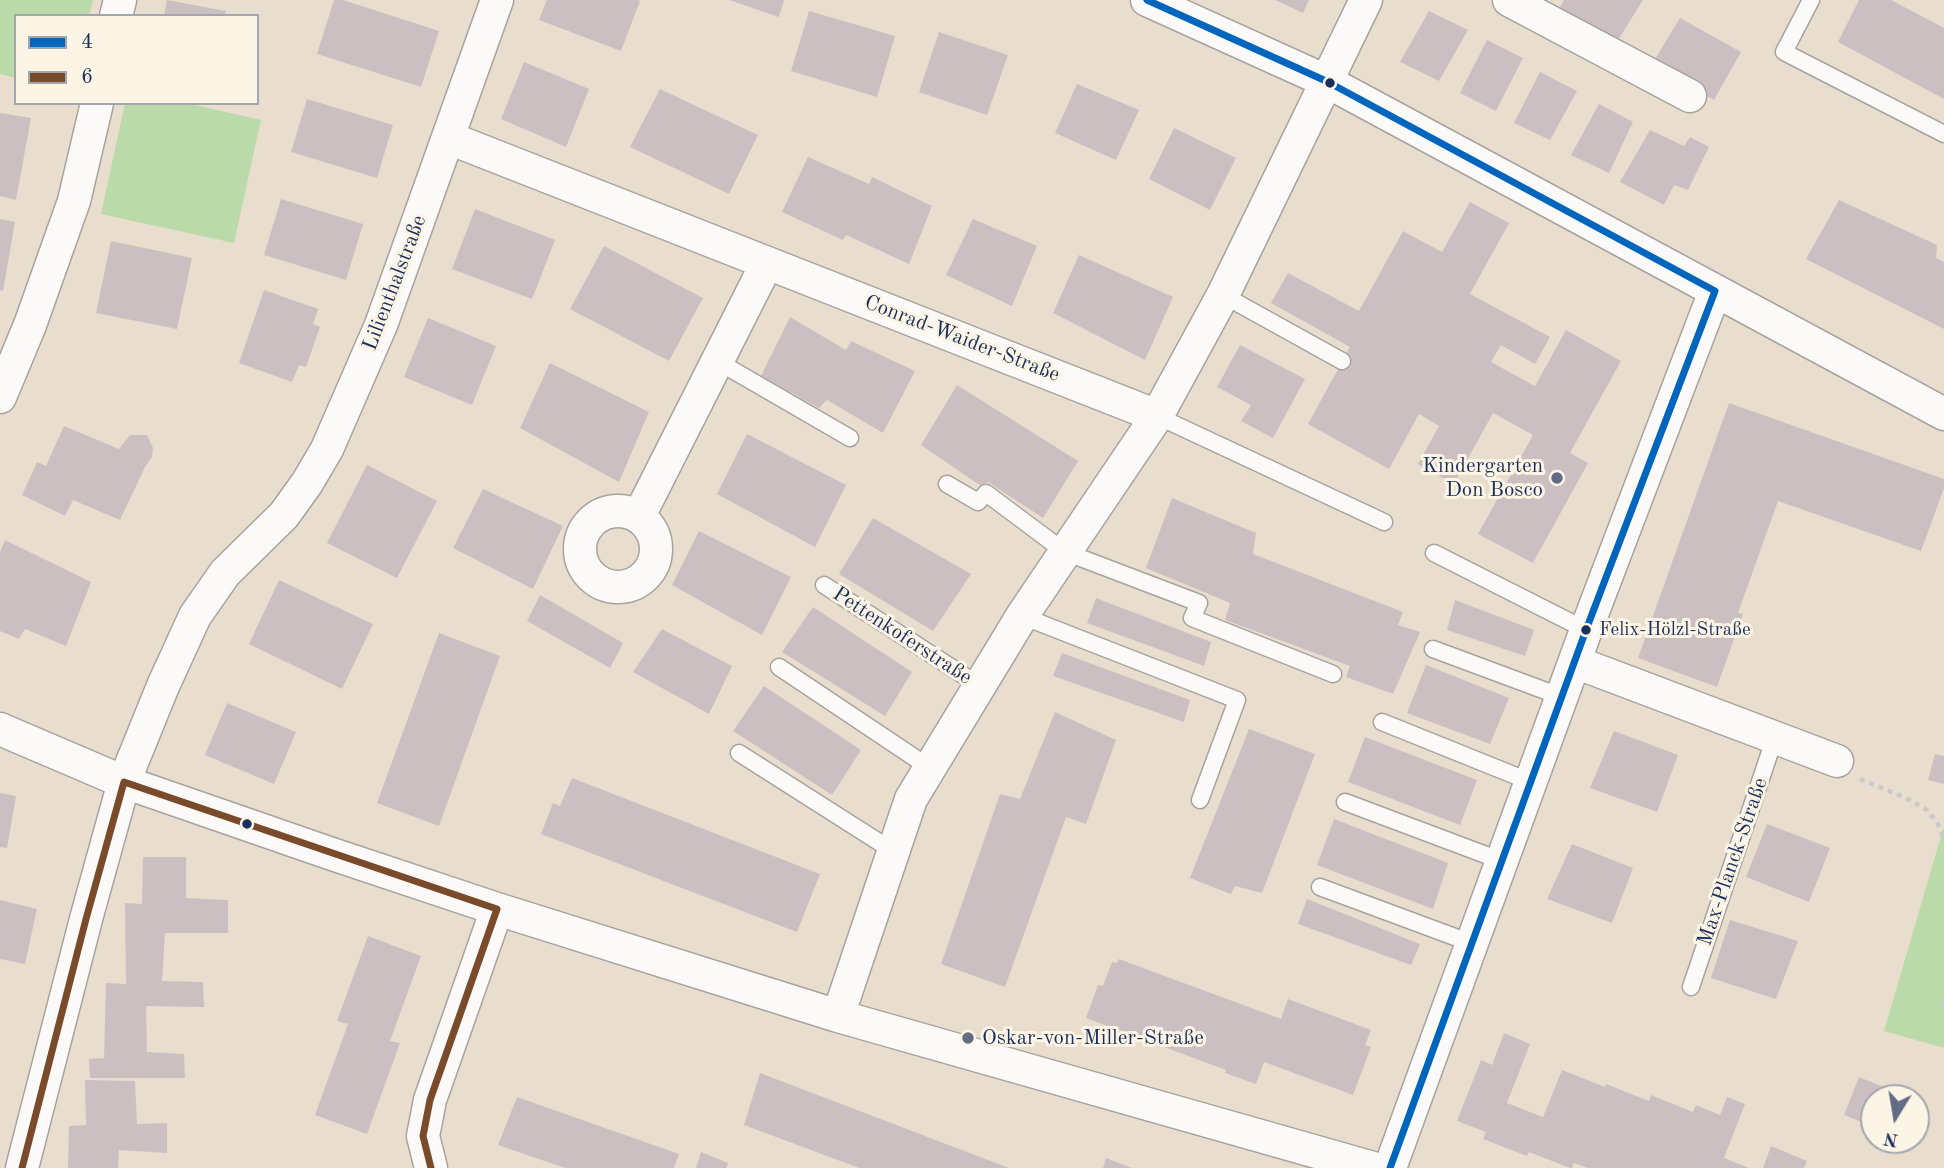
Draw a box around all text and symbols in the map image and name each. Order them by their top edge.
legend [14,14,259,105]
text: 4 [81,32,93,53]
text: 6 [81,67,93,88]
unlabelled marker [1323,76,1337,90]
street label: Lilienthalstraße [358,212,432,354]
street label: Conrad-Waider-Straße [861,290,1063,388]
place label: Kindergarten Don Bosco [1422,453,1543,503]
marker: Kindergarten Don Bosco [1549,470,1565,486]
street label: Pettenkoferstraße [828,582,976,690]
place label: Felix-Hölzl-Straße [1599,619,1751,641]
marker: Felix-Hölzl-Straße [1579,623,1593,637]
street label: Max-Planck-Straße [1692,775,1774,949]
unlabelled marker [240,817,254,831]
place label: Oskar-von-Miller-Straße [982,1025,1204,1051]
marker: Oskar-von-Miller-Straße [960,1030,976,1046]
north arrow [1860,1084,1930,1154]
text: N [1882,1127,1900,1149]

